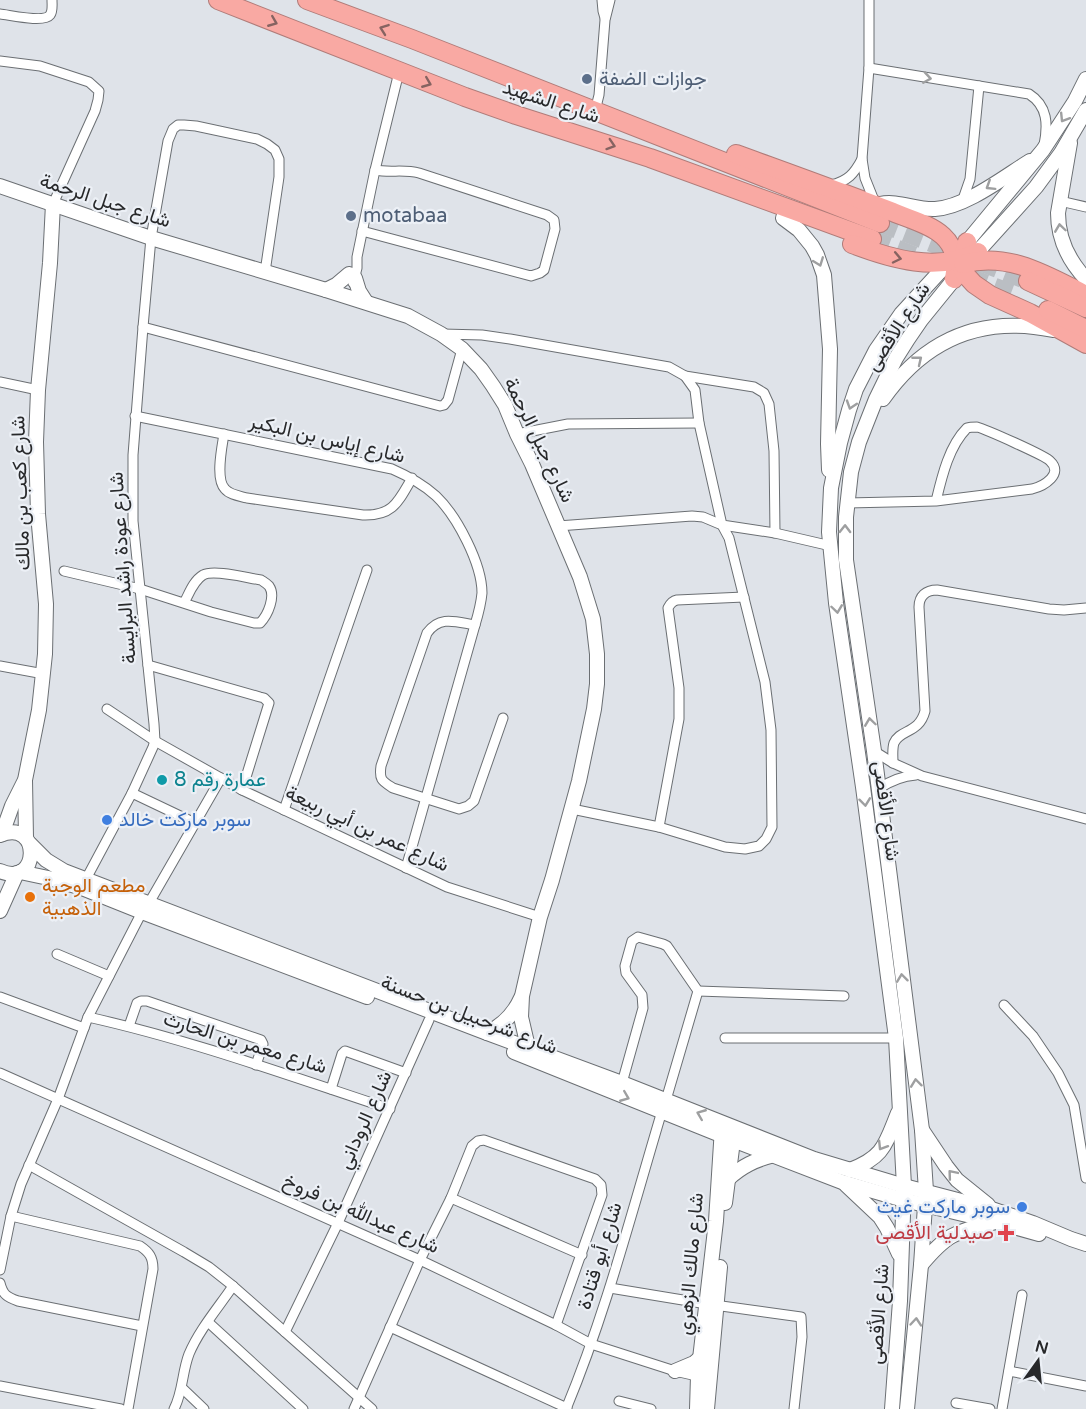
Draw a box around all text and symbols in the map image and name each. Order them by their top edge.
one-way arrow [267,14,277,27]
one-way arrow [379,23,390,36]
place label: جوازات الضفة [599,67,707,91]
one-way arrow [923,71,932,83]
marker: جوازات الضفة [580,72,594,86]
street label: شارع الشهيد [499,75,603,130]
one-way arrow [420,76,431,88]
one-way arrow [1060,111,1071,122]
one-way arrow [605,138,616,151]
street label: شارع جبل الرحمة [36,169,173,234]
one-way arrow [986,178,996,190]
place label: motabaa [363,204,447,228]
marker: motabaa [344,209,358,223]
one-way arrow [1054,224,1066,233]
one-way arrow [892,251,902,264]
one-way arrow [812,256,824,267]
street label: شارع الأقصى [860,278,936,376]
one-way arrow [912,356,923,367]
street label: شارع جبل الرحمة [497,374,580,507]
one-way arrow [845,399,858,410]
street label: شارع إياس بن البكير [246,409,407,470]
street label: شارع كعب بن مالك [6,415,37,571]
street label: شارع عودة راشد البرايسة [104,471,143,665]
one-way arrow [839,524,852,533]
one-way arrow [830,604,842,613]
one-way arrow [864,718,876,727]
street label: شارع الأقصى [866,759,905,863]
place label: عمارة رقم 8 [174,768,266,792]
marker: عمارة رقم 8 [155,773,169,787]
street label: شارع عمر بن أبي ربيعة [280,781,453,881]
one-way arrow [858,797,871,806]
place label: سوبر ماركت خالد [119,808,251,832]
marker: سوبر ماركت خالد [100,813,114,827]
place label: مطعم الوجبة الذهبية [42,874,145,921]
marker: مطعم الوجبة الذهبية [23,890,37,904]
street label: شارع شرحبيل بن حسنة [377,970,561,1061]
one-way arrow [896,974,909,983]
street label: شارع معمر بن الحارث [160,1007,330,1080]
street label: شارع الروداني [333,1067,401,1174]
one-way arrow [910,1079,922,1088]
one-way arrow [619,1090,630,1102]
one-way arrow [696,1109,707,1121]
one-way arrow [879,1140,890,1151]
street label: شارع عبدالله بن فروخ [279,1168,443,1260]
one-way arrow [949,1170,960,1181]
street label: شارع مالك الزهري [673,1192,713,1337]
place label: سوبر ماركت غيث [877,1195,1010,1219]
street label: شارع أبو قتادة [572,1199,629,1313]
marker: سوبر ماركت غيث [1015,1200,1029,1214]
place label: صيدلية الأقصى [875,1221,994,1245]
marker: صيدلية الأقصى [999,1226,1013,1240]
street label: شارع الأقصى [864,1263,895,1365]
one-way arrow [909,1317,922,1326]
north arrow [1008,1331,1068,1391]
text: N [1033,1336,1050,1359]

